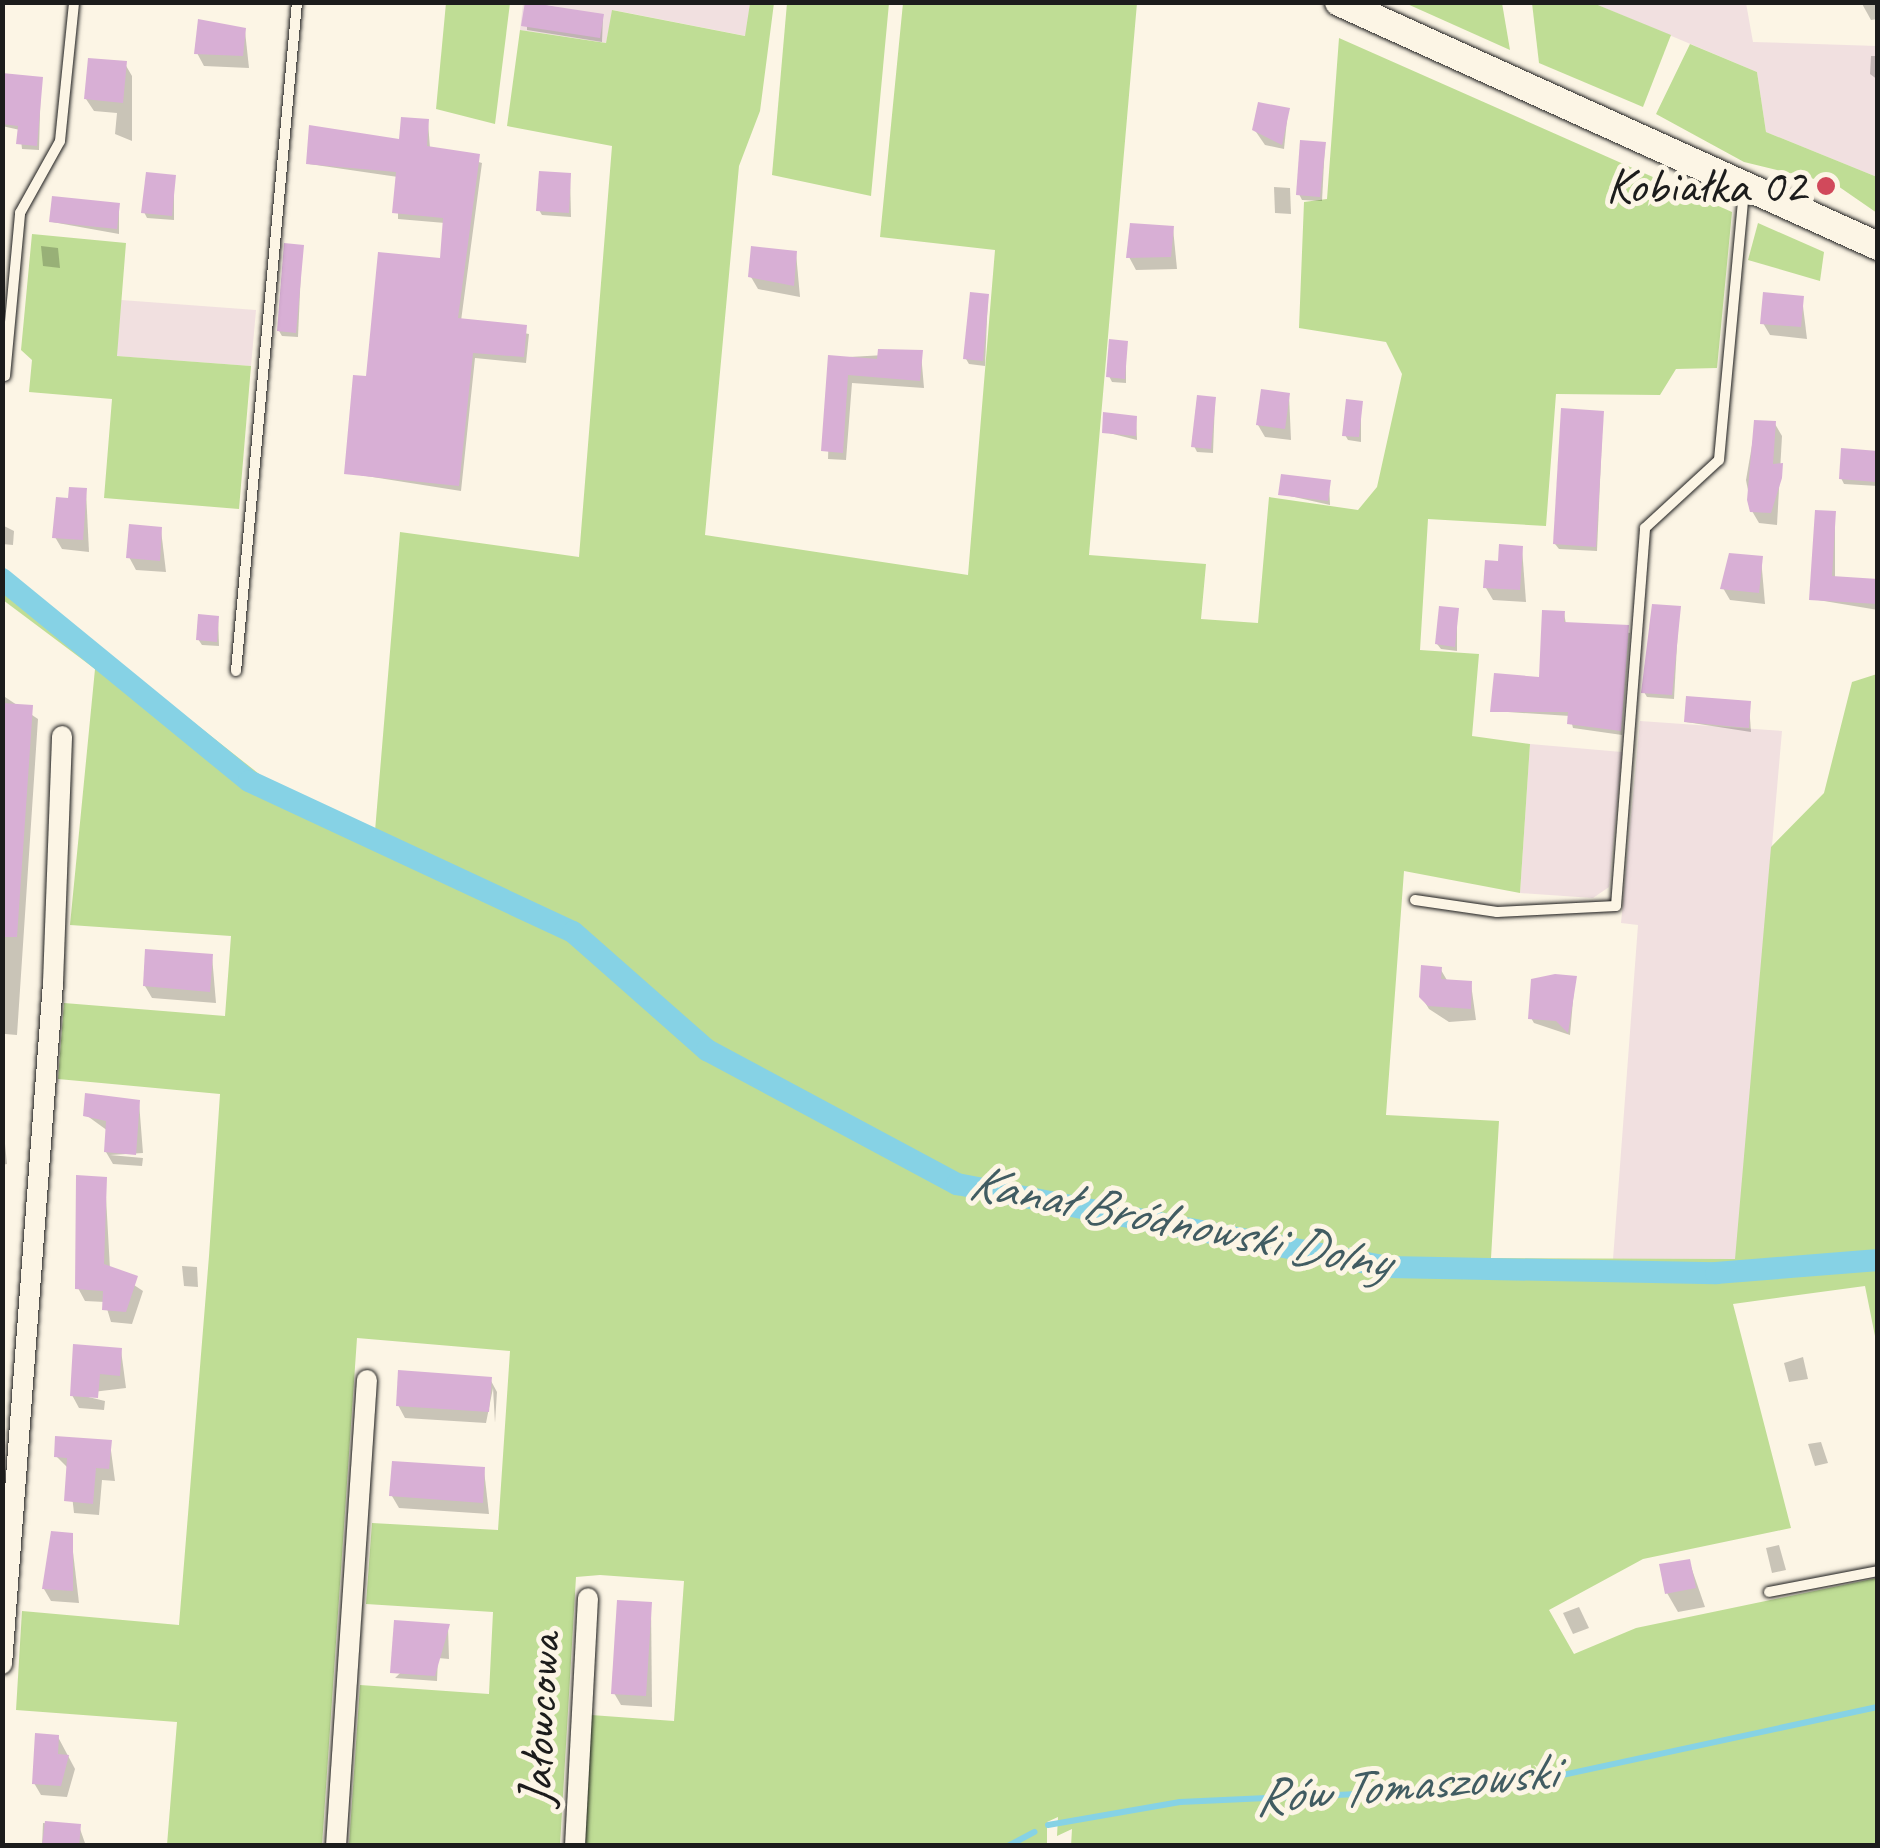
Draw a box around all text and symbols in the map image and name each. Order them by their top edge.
place label: Kobiałka 02 [1606,156,1806,216]
marker: Kobiałka 02 [1815,175,1837,197]
water label: Kanał Bródnowski Dolny [964,1151,1394,1293]
street label: Jałowcowa [505,1632,573,1808]
water label: Rów Tomaszowski [1253,1741,1557,1829]

